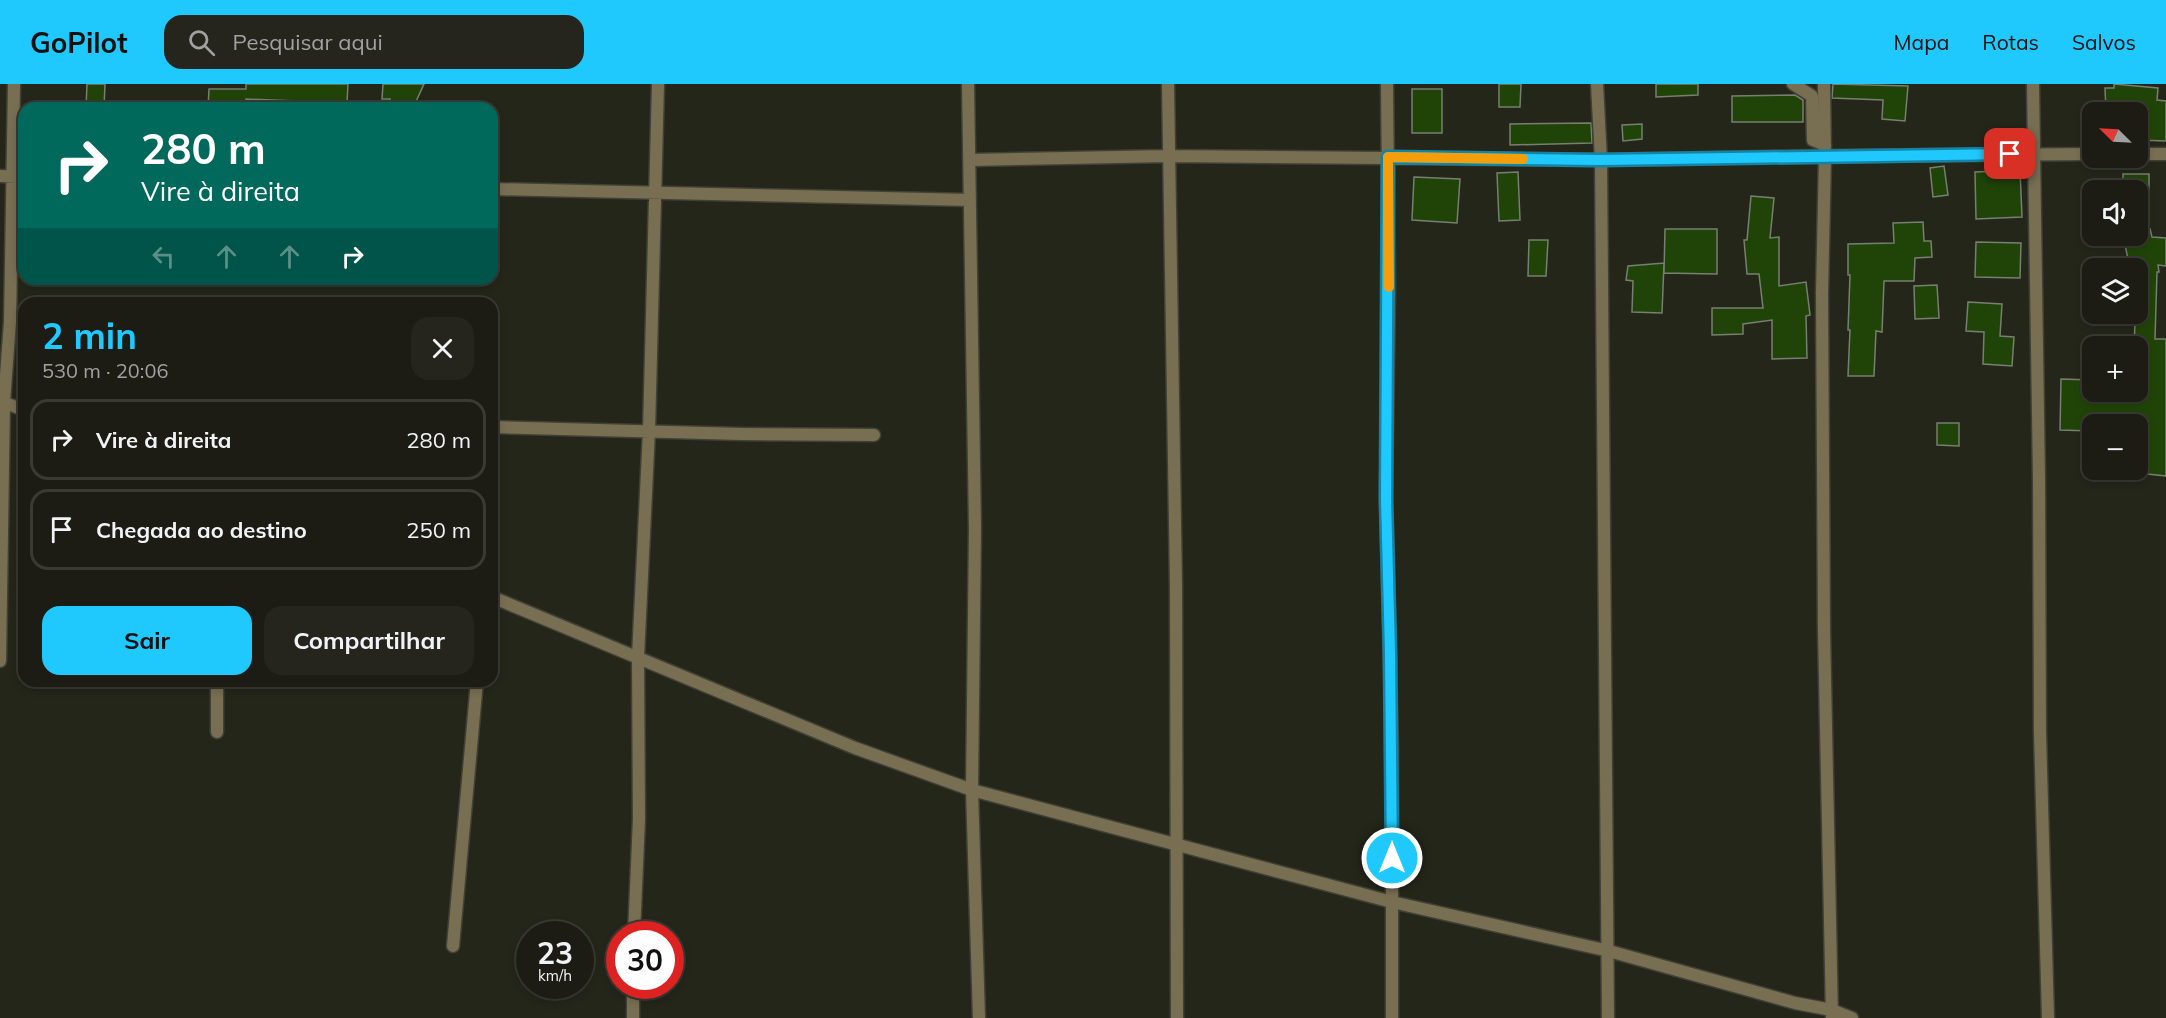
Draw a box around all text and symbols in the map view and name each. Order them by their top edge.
search box [164,15,584,69]
text: GoPilot [30,25,128,60]
icon: search [185,26,218,59]
text: Pesquisar aqui [233,28,383,56]
text: Mapa [1894,29,1949,55]
text: Rotas [1982,29,2039,55]
text: Salvos [2072,29,2136,55]
north arrow [2082,102,2148,168]
map controls [2082,102,2148,480]
text: 280 m [141,122,266,175]
icon: right [42,126,120,204]
pin [1984,128,2035,179]
icon: arrive [1993,137,2026,170]
text: Vire à direita [141,174,300,208]
button: sound [2082,180,2148,246]
icon: left [147,240,180,273]
icon: ahead [210,240,243,273]
icon: ahead [273,240,306,273]
icon: right [336,240,369,273]
button: layers [2082,258,2148,324]
text: 2 min [42,313,137,358]
button: close [411,317,474,380]
button: + [2082,336,2148,402]
text: 530 m · 20:06 [42,358,168,383]
button: − [2082,414,2148,480]
icon: right [45,423,78,456]
text: Vire à direita [96,426,231,454]
text: 280 m [406,426,471,454]
icon: arrive [45,513,78,546]
text: Chegada ao destino [96,516,307,544]
text: 250 m [406,516,471,544]
button: Sair [42,606,252,675]
button: Compartilhar [264,606,474,675]
position arrow [1360,826,1424,890]
speed limit sign: 30 [606,921,684,999]
text: 23 [537,934,573,972]
text: km/h [538,966,572,985]

